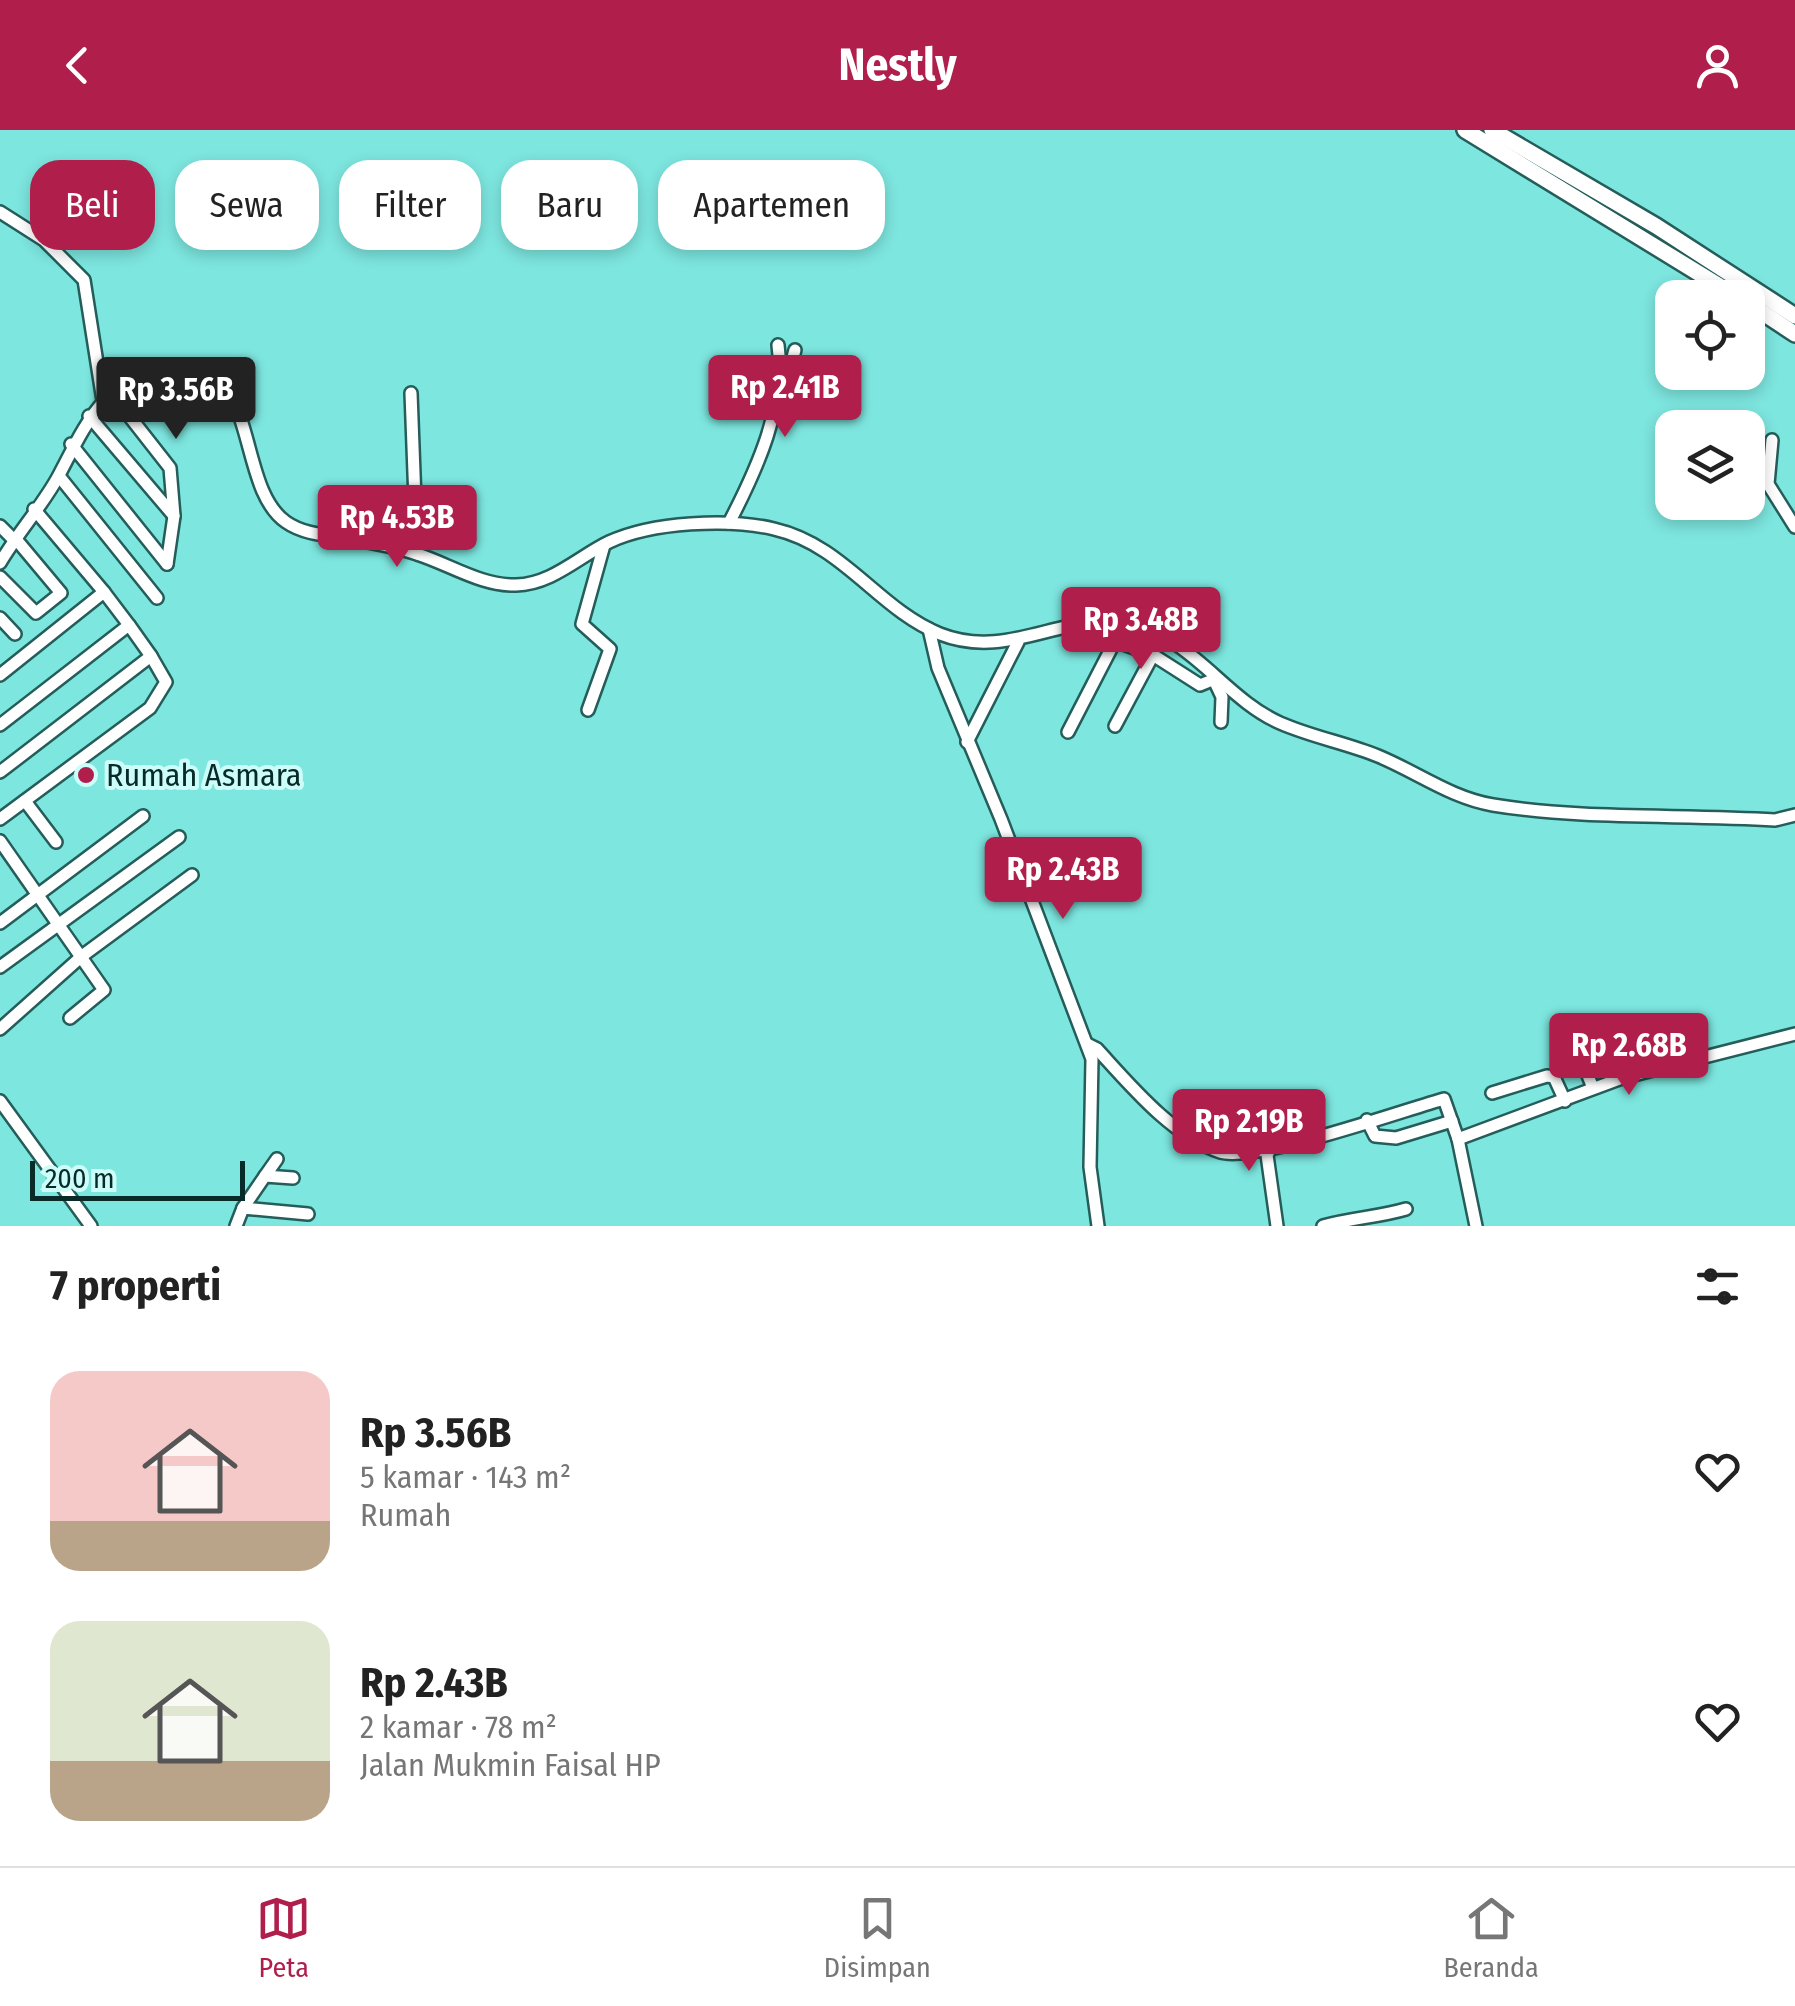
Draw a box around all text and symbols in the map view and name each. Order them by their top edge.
icon: back [50,38,105,93]
text: Nestly [838,38,957,92]
icon: person [1690,38,1745,93]
chip: Beli [30,160,155,250]
chip: Sewa [175,160,319,250]
chip: Filter [339,160,481,250]
chip: Baru [501,160,638,250]
chip: Apartemen [658,160,885,250]
map controls [1655,280,1765,520]
button: locate [1655,280,1765,390]
pin: Rp 2.41B [682,355,888,440]
pin: Rp 3.56B [73,357,279,442]
text: Rp 2.41B [730,368,840,406]
text: Rp 3.56B [118,370,234,408]
button: layers [1655,410,1765,520]
pin: Rp 4.53B [294,485,500,570]
text: Rp 4.53B [340,498,454,536]
pin: Rp 3.48B [1038,587,1244,672]
text: Rp 3.48B [1083,600,1199,638]
place label: Rumah Asmara [106,756,302,794]
marker: Rumah Asmara [75,764,97,786]
pin: Rp 2.43B [960,837,1166,922]
text: Rp 2.43B [1007,850,1119,888]
pin: Rp 2.68B [1526,1013,1732,1098]
text: Rp 2.68B [1571,1026,1687,1064]
pin: Rp 2.19B [1146,1089,1352,1174]
text: Rp 2.19B [1195,1102,1303,1140]
scale bar [30,1156,245,1200]
text: 200 m [45,1162,115,1195]
icon: filters [1690,1259,1745,1314]
text: 7 properti [50,1261,221,1311]
text: Rp 3.56B [360,1408,511,1458]
icon: home [130,1411,250,1531]
icon: heart [1690,1444,1745,1499]
text: 5 kamar · 143 m² [360,1458,571,1496]
text: Rumah [360,1496,451,1534]
text: Rp 2.43B [360,1658,508,1708]
icon: home [130,1661,250,1781]
icon: heart [1690,1694,1745,1749]
text: 2 kamar · 78 m² [360,1708,557,1746]
text: Jalan Mukmin Faisal HP [360,1746,661,1784]
tab: Peta [256,1891,311,1984]
tab: Disimpan [824,1891,931,1984]
tab: Beranda [1443,1891,1539,1984]

